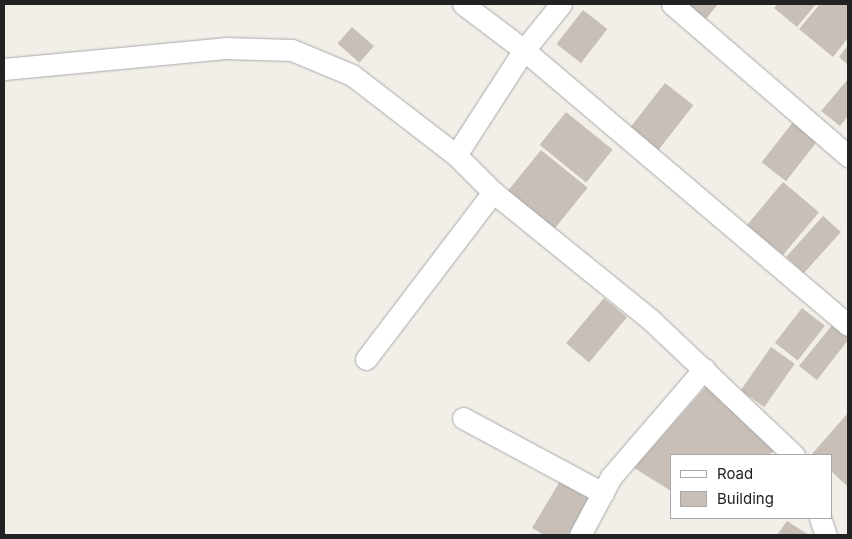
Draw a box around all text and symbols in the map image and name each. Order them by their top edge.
legend [670,454,832,519]
text: Road [717,464,753,483]
text: Building [717,489,774,508]

